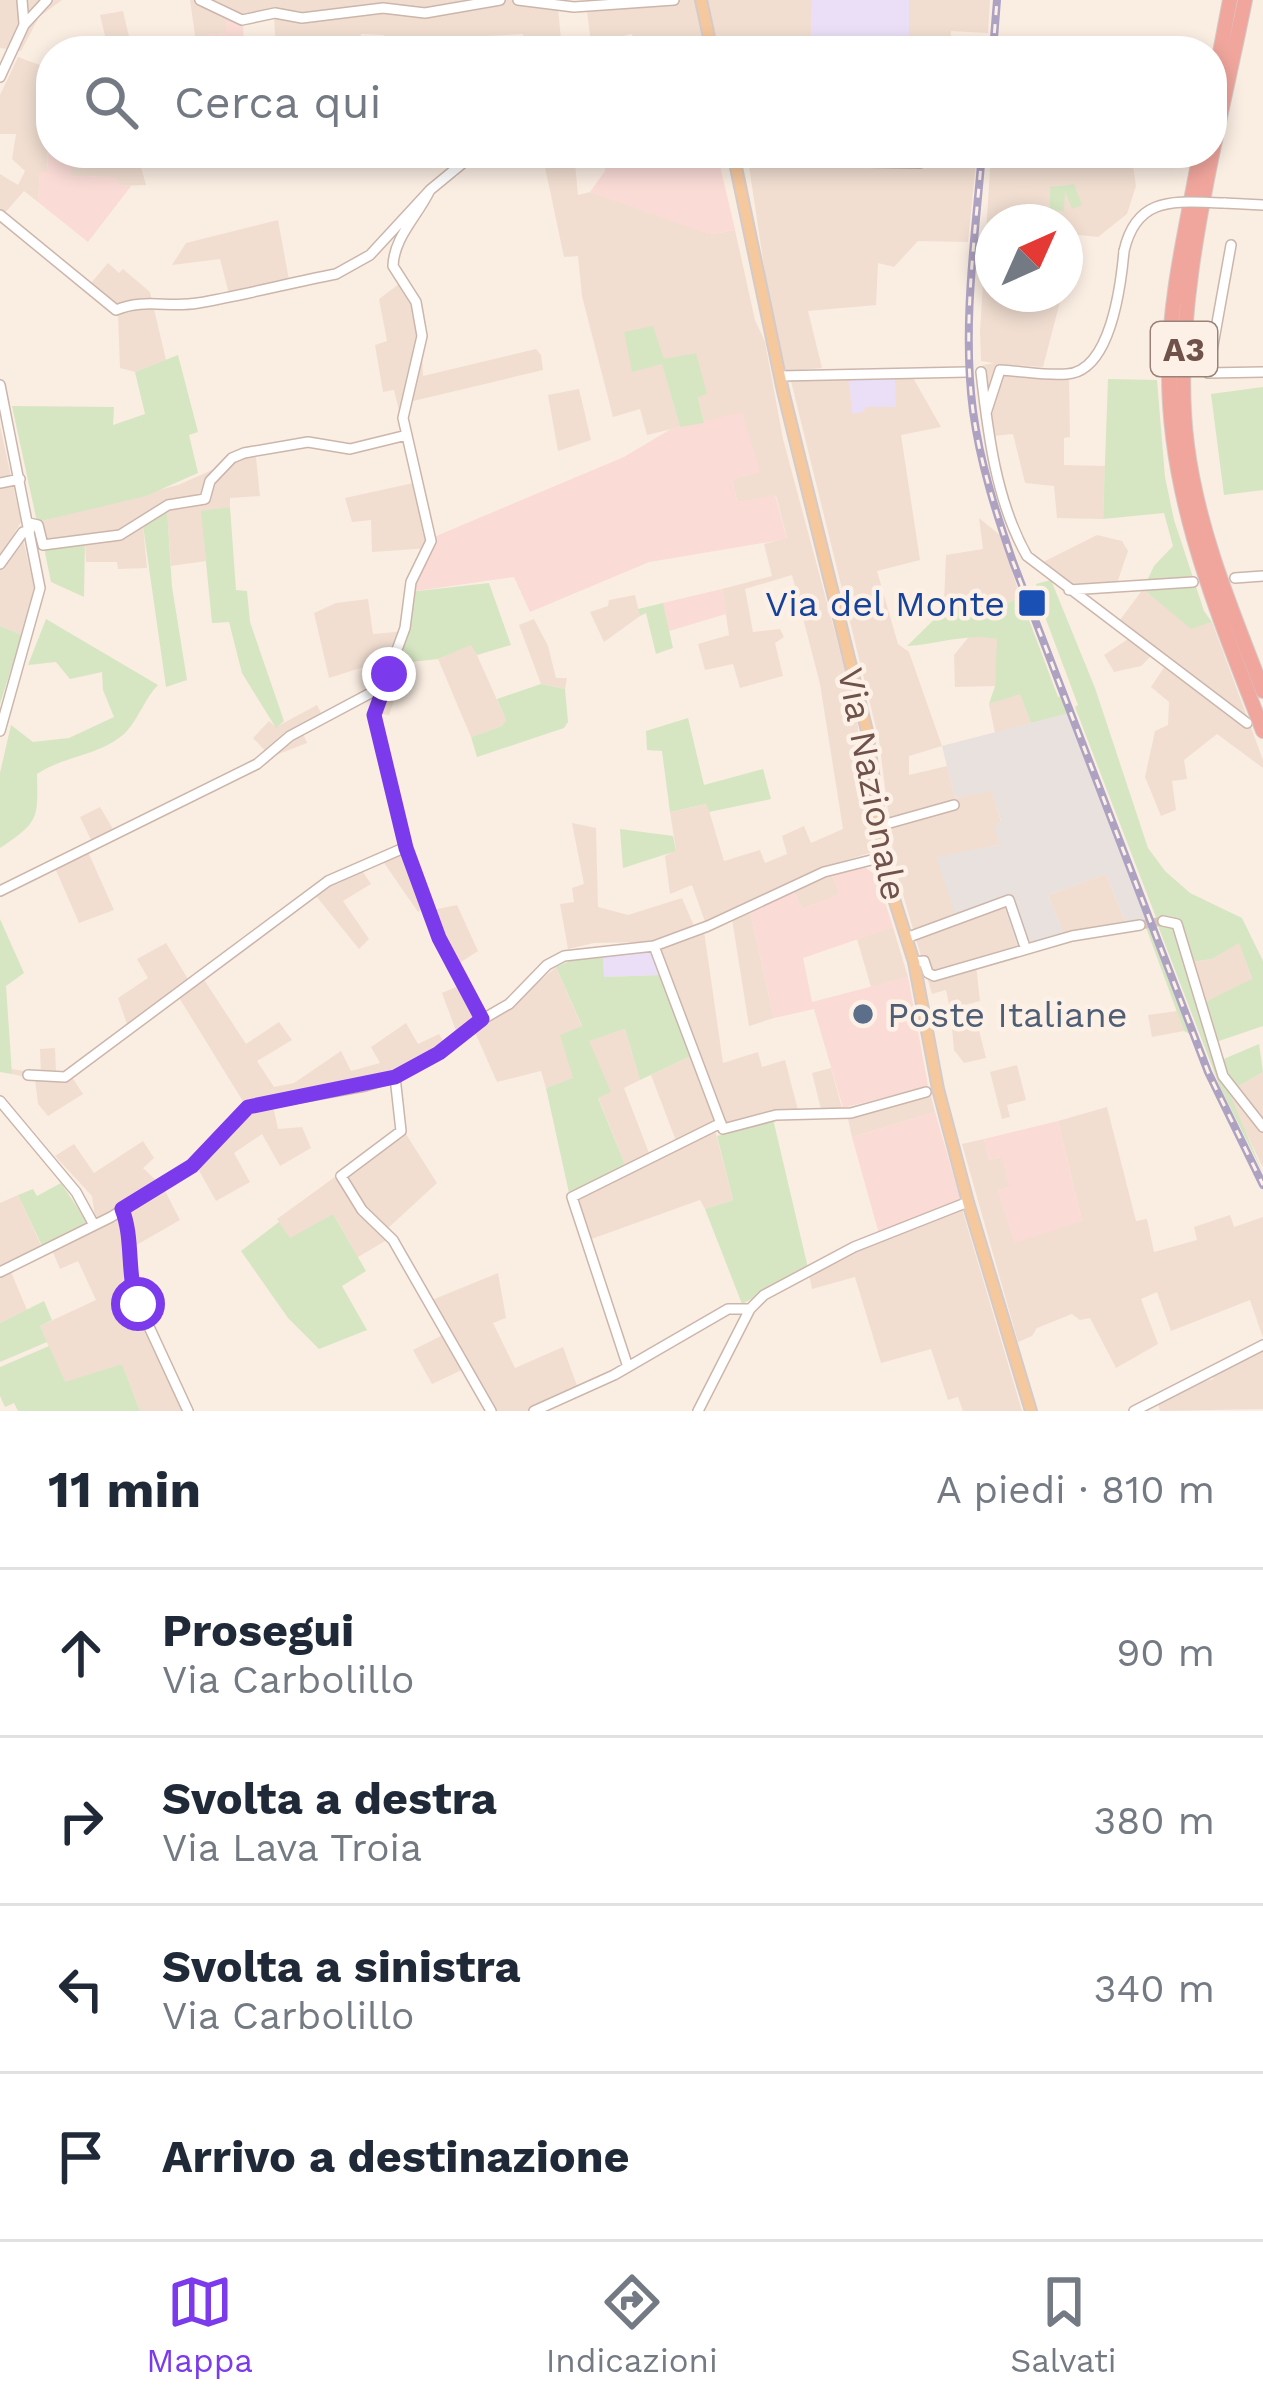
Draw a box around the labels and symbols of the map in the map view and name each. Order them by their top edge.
north arrow [975,204,1083,312]
road number: A3 [1151,322,1217,376]
place label: Via del Monte [765,583,1005,625]
marker: Via del Monte [1016,587,1048,619]
route end [362,647,416,701]
street label: Via Nazionale [829,664,915,904]
place label: Poste Italiane [887,994,1127,1036]
marker: Poste Italiane [850,1001,876,1027]
route start [111,1277,165,1331]

